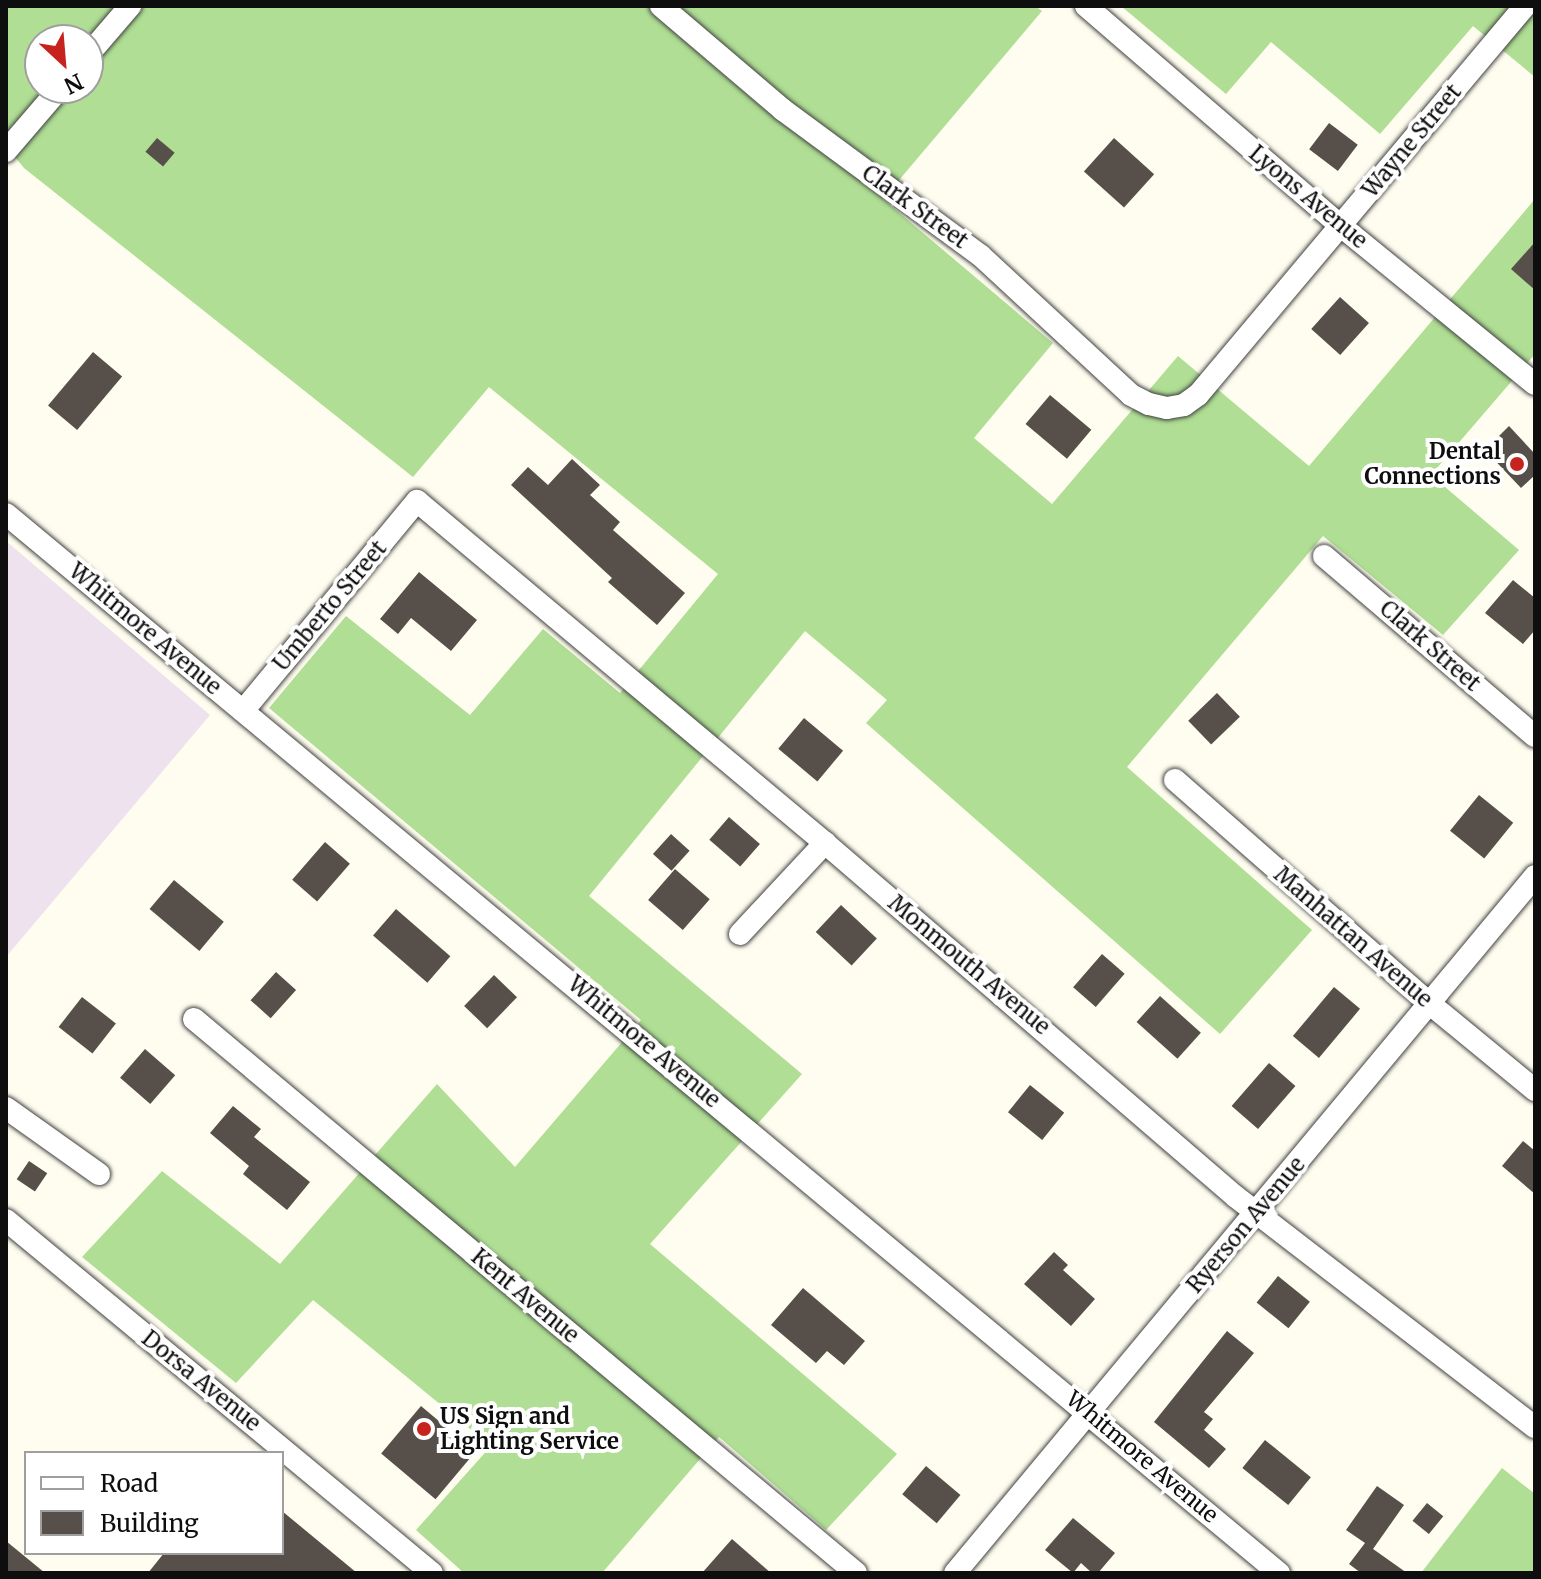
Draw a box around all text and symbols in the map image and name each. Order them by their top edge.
north arrow [24,24,104,104]
text: N [60,67,88,100]
street label: Wayne Street [1357,79,1467,203]
street label: Lyons Avenue [1244,140,1372,254]
street label: Clark Street [857,160,973,254]
place label: Dental Connections [1364,438,1501,490]
marker: Dental Connections [1508,455,1526,473]
street label: Umberto Street [268,536,392,676]
street label: Whitmore Avenue [64,558,226,700]
street label: Clark Street [1374,595,1486,697]
street label: Manhattan Avenue [1269,861,1437,1013]
street label: Monmouth Avenue [883,890,1055,1040]
street label: Whitmore Avenue [563,971,725,1113]
street label: Ryerson Avenue [1182,1152,1310,1298]
street label: Kent Avenue [466,1243,584,1349]
street label: Dorsa Avenue [136,1325,266,1437]
street label: Whitmore Avenue [1061,1386,1223,1528]
place label: US Sign and Lighting Service [440,1403,619,1454]
marker: US Sign and Lighting Service [415,1420,433,1438]
legend [24,1451,284,1555]
text: Road [100,1468,158,1499]
text: Building [100,1508,199,1539]

